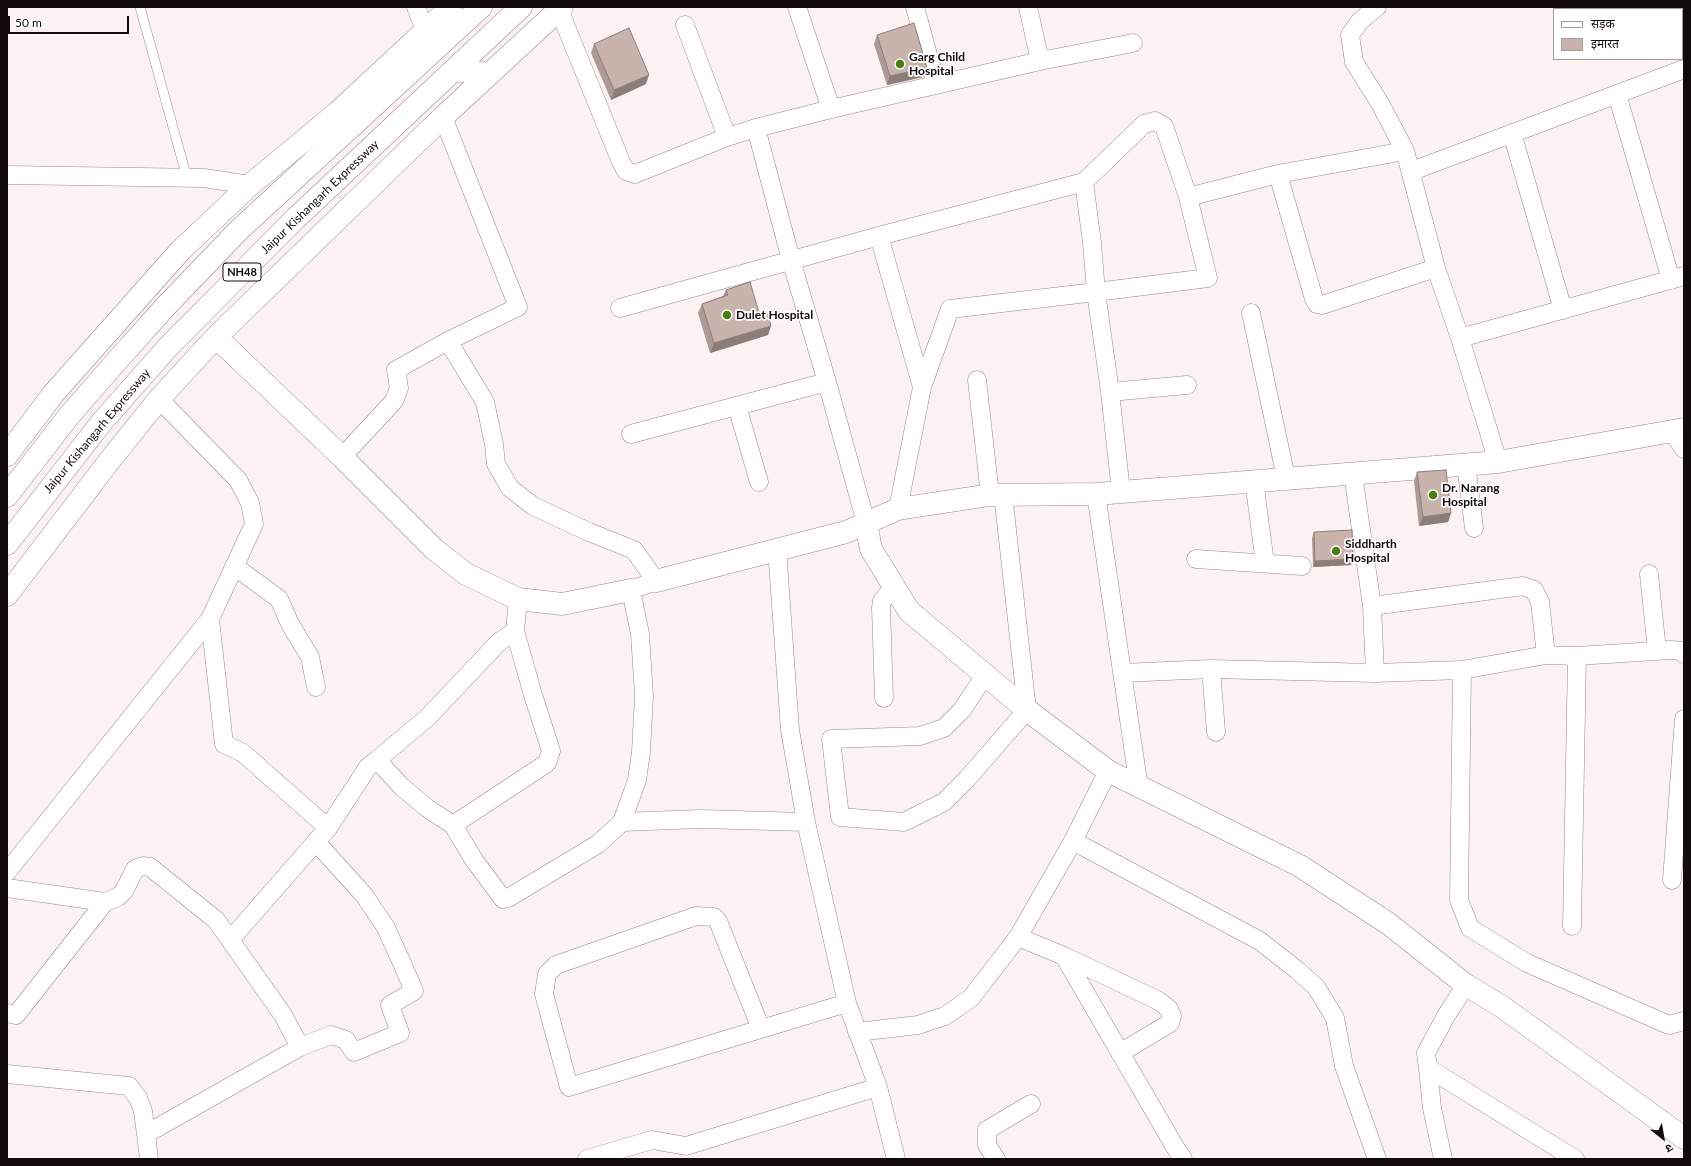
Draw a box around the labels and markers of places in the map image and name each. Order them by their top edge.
place label: Garg Child Hospital [909,50,965,78]
marker: Garg Child Hospital [894,58,906,70]
place label: Dulet Hospital [736,308,813,322]
marker: Dulet Hospital [721,309,733,321]
place label: Dr. Narang Hospital [1442,481,1500,509]
marker: Dr. Narang Hospital [1427,489,1439,501]
place label: Siddharth Hospital [1345,537,1397,565]
marker: Siddharth Hospital [1330,545,1342,557]

